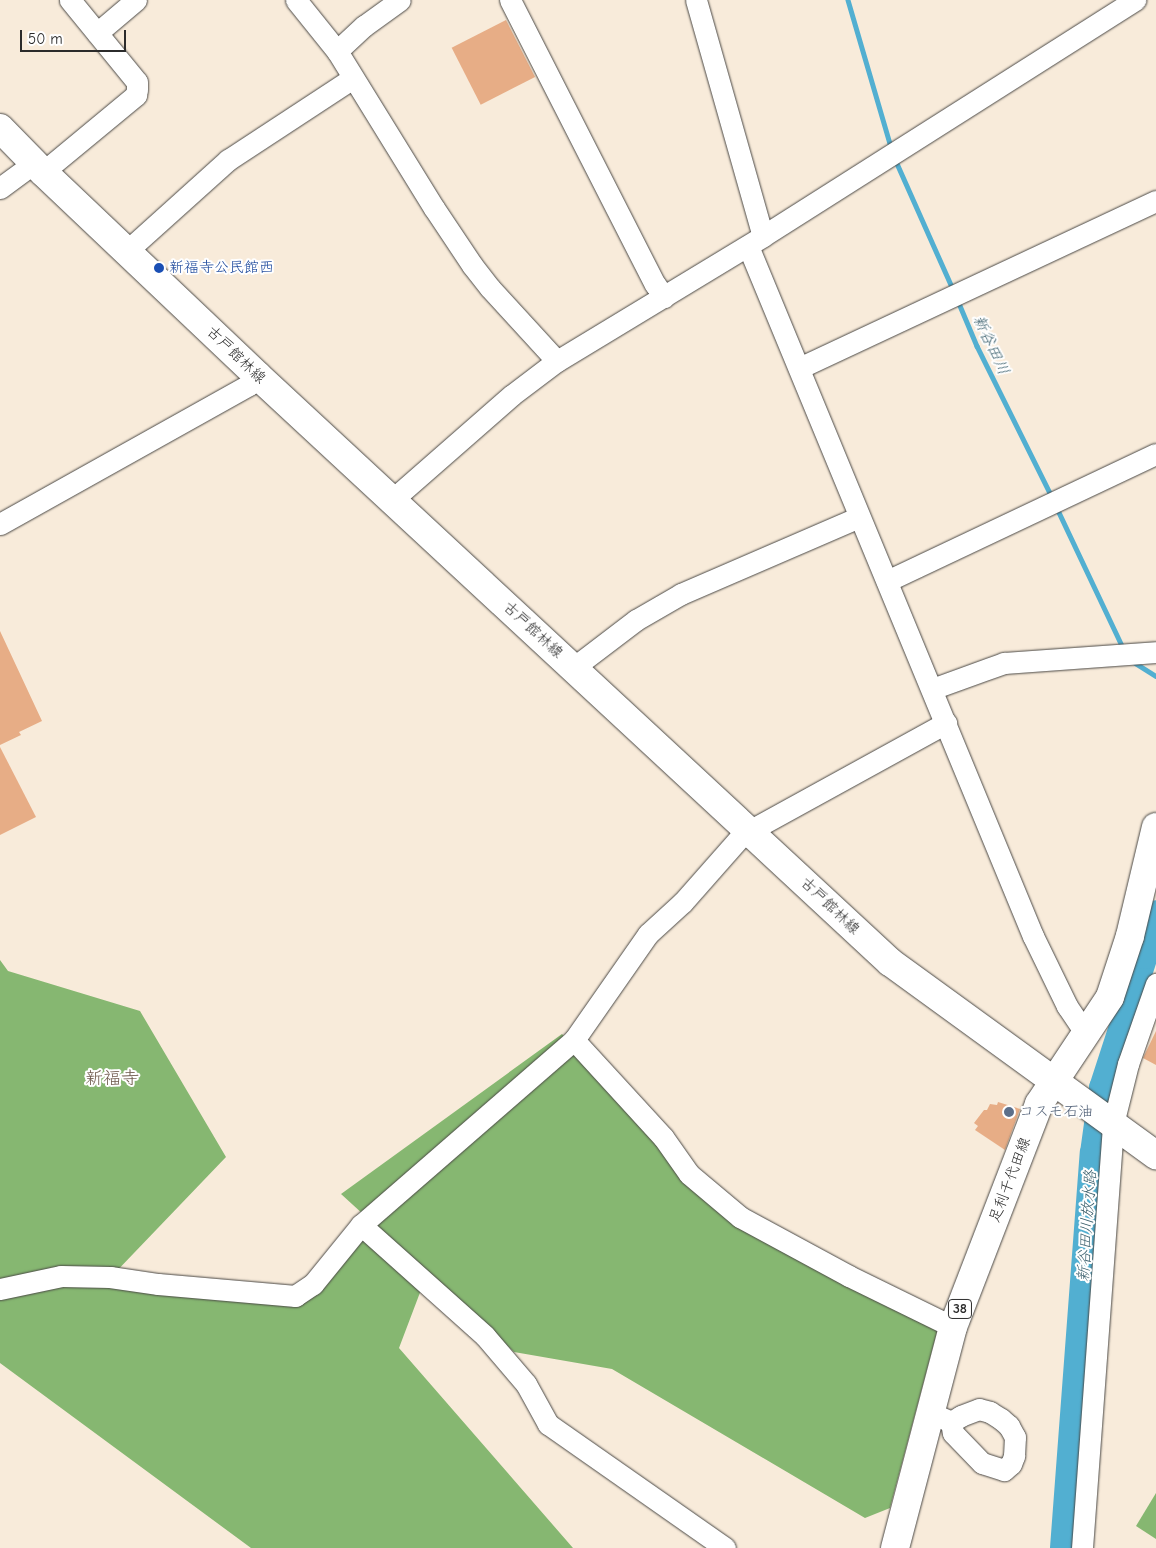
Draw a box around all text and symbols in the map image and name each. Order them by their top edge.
scale bar [22,20,129,52]
text: 50 m [28,30,63,48]
place label: 新福寺公民館西 [169,259,274,277]
marker: 新福寺公民館西 [153,262,165,274]
water label: 新谷田川 [969,312,1013,378]
street label: 古戸館林線 [203,322,269,388]
street label: 古戸館林線 [499,598,567,662]
street label: 古戸館林線 [797,873,863,939]
district label: 新福寺 [85,1068,139,1090]
place label: コスモ石油 [1019,1103,1094,1121]
marker: コスモ石油 [1003,1106,1015,1118]
street label: 足利千代田線 [985,1135,1035,1225]
water label: 新谷田川放水路 [1074,1169,1100,1283]
road number: 38 [948,1298,972,1320]

